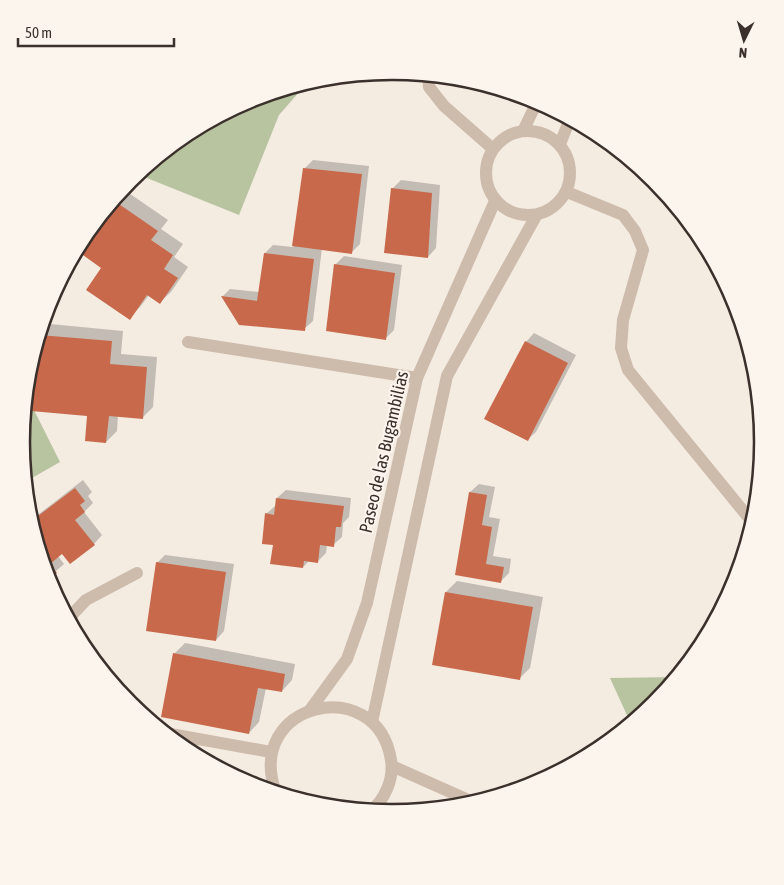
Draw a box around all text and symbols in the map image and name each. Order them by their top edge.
scale bar [18,15,174,47]
north arrow [719,15,769,65]
text: 50 m [25,24,52,41]
text: N [738,45,748,61]
street label: Paseo de las Bugambilias [355,369,412,535]

